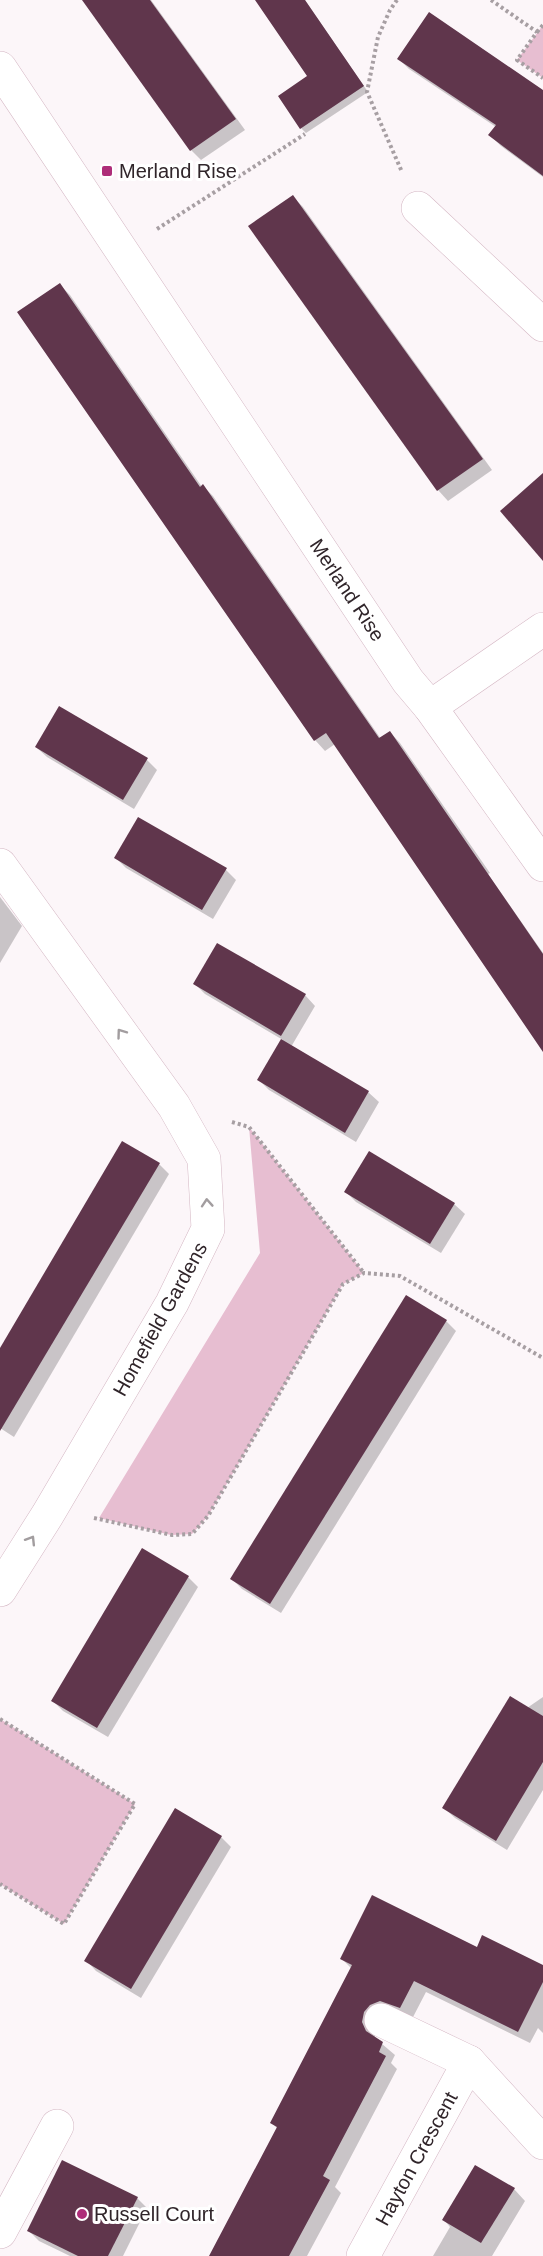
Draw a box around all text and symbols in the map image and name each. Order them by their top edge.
place label: Merland Rise [119,160,237,182]
marker: Merland Rise [100,164,114,178]
street label: Merland Rise [306,535,389,645]
one-way arrow [118,1029,129,1040]
one-way arrow [200,1199,213,1208]
street label: Homefield Gardens [109,1238,211,1400]
one-way arrow [24,1536,36,1546]
street label: Hayton Crescent [371,2088,462,2229]
place label: Russell Court [94,2203,214,2225]
marker: Russell Court [75,2207,89,2221]

